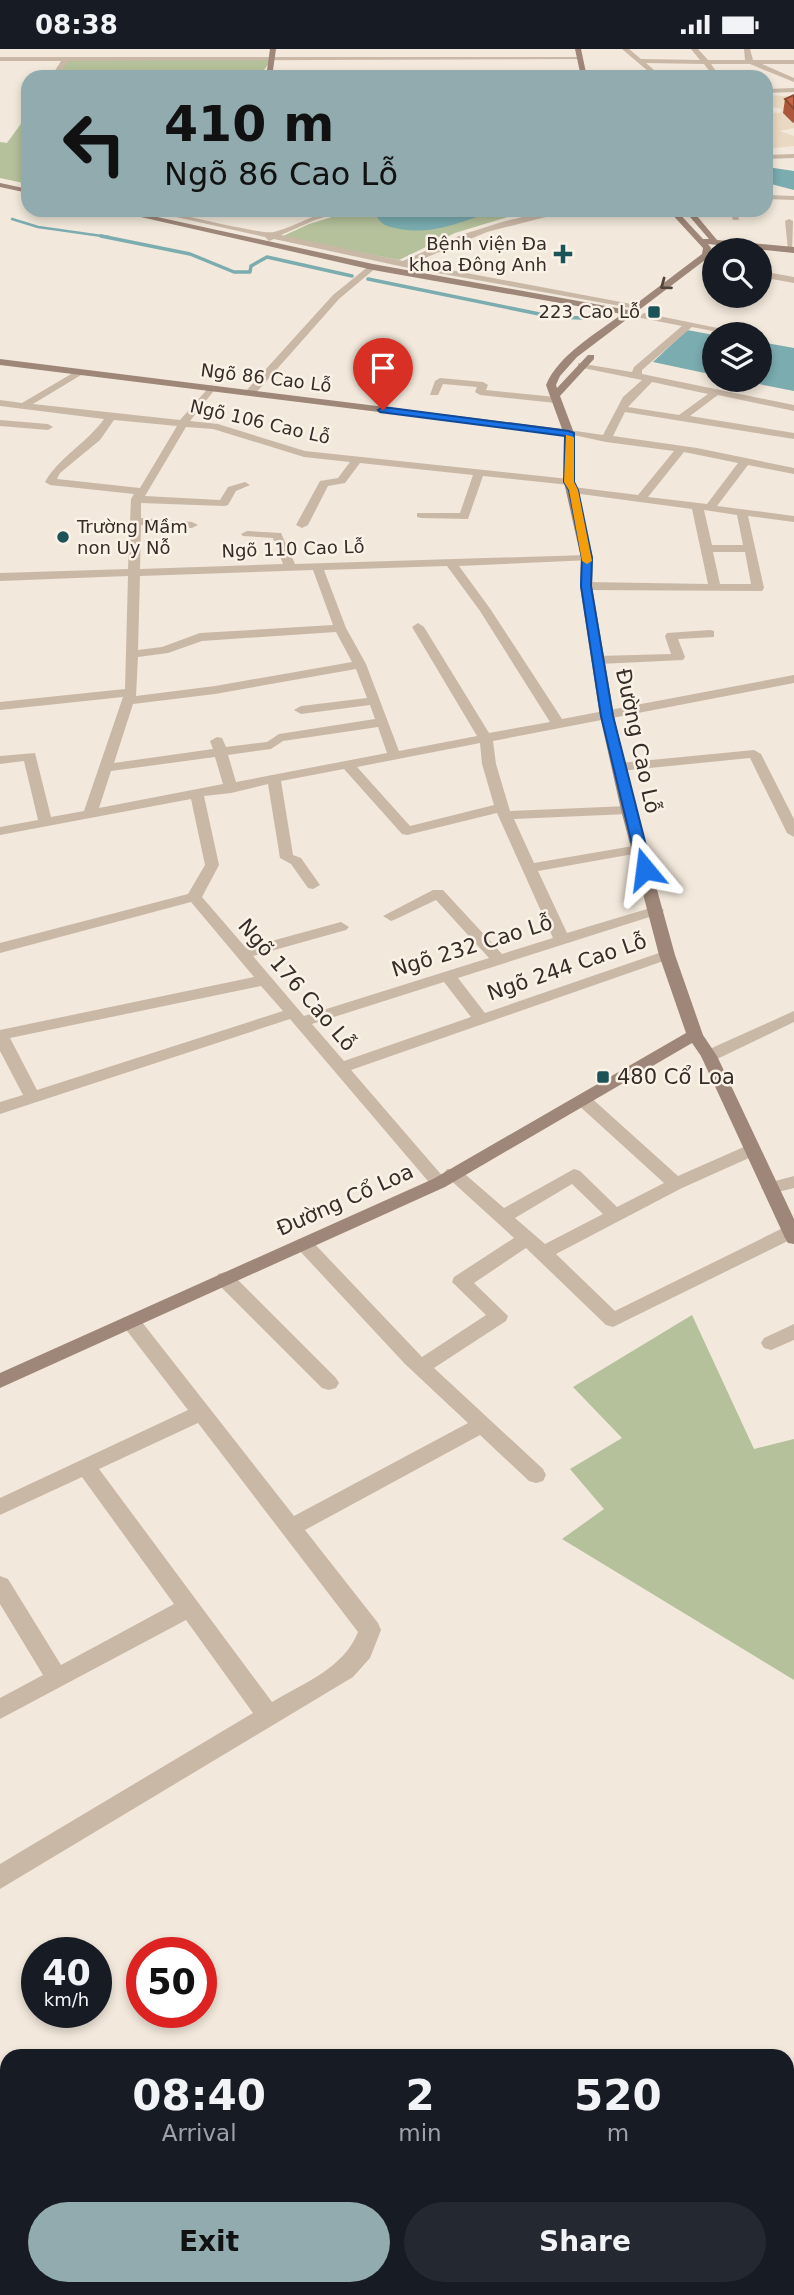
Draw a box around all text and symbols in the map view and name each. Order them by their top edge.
text: 08:38 [35,10,118,40]
text: 410 m [164,96,334,153]
icon: left [49,98,140,189]
text: Ngõ 86 Cao Lỗ [164,155,398,193]
place label: Bệnh viện Đa khoa Đông Anh [409,233,547,275]
map controls [702,238,772,392]
button: search [702,238,772,308]
marker: Bệnh viện Đa khoa Đông Anh [553,244,573,264]
one-way arrow [661,276,673,289]
place label: 223 Cao Lỗ [539,301,640,322]
marker: 223 Cao Lỗ [646,304,662,320]
button: layers [702,322,772,392]
pin [353,338,413,410]
icon: arrive [364,349,402,387]
street label: Ngõ 86 Cao Lỗ [199,359,333,396]
street label: Ngõ 106 Cao Lỗ [188,395,332,448]
place label: Trường Mầm non Uy Nỗ [76,516,188,558]
marker: Trường Mầm non Uy Nỗ [55,529,71,545]
street label: Ngõ 110 Cao Lỗ [221,536,365,561]
street label: Đường Cao Lỗ [611,666,666,816]
position arrow [608,832,682,906]
street label: Ngõ 232 Cao Lỗ [388,909,555,982]
street label: Ngõ 176 Cao Lỗ [233,913,362,1056]
street label: Ngõ 244 Cao Lỗ [484,928,650,1006]
place label: 480 Cổ Loa [617,1065,735,1089]
marker: 480 Cổ Loa [595,1069,611,1085]
street label: Đường Cổ Loa [273,1159,417,1241]
speed limit sign: 50 [126,1937,217,2028]
text: 40 [42,1953,91,1993]
text: km/h [44,1989,89,2010]
text: 08:40 [132,2071,266,2120]
text: 2 [405,2071,435,2120]
text: 520 [574,2071,662,2120]
text: Arrival [162,2120,237,2146]
text: min [398,2120,442,2146]
text: m [607,2120,629,2146]
button: Exit [28,2202,390,2282]
button: Share [404,2202,766,2282]

